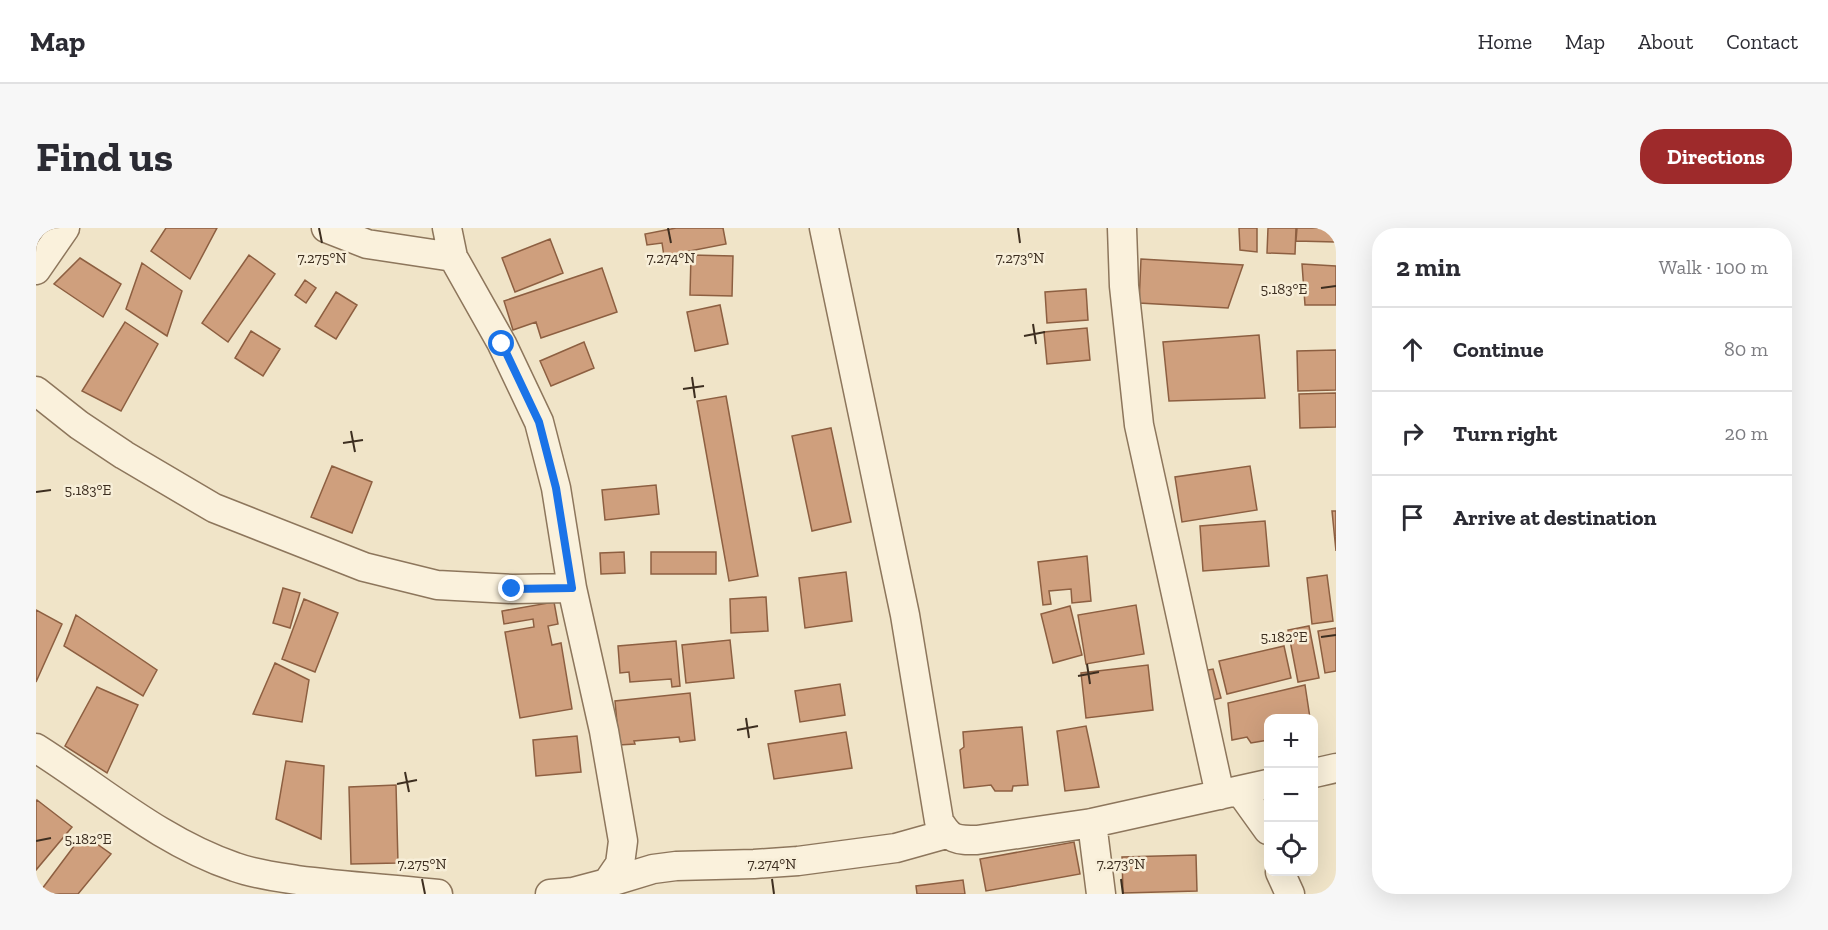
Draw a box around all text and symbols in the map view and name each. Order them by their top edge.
text: Map [30,25,85,58]
text: Home [1478,29,1532,54]
text: Map [1565,29,1605,54]
text: About [1638,29,1693,54]
text: Contact [1726,29,1798,54]
button: Directions [1640,129,1792,184]
text: Find us [36,131,173,182]
text: 7.275°N [297,249,347,267]
text: 7.274°N [647,249,695,267]
text: 7.273°N [996,249,1044,267]
text: 2 min [1396,251,1461,283]
text: Walk · 100 m [1659,255,1768,279]
text: 5.183°E [1261,280,1308,298]
route start [488,330,514,356]
icon: ahead [1396,333,1429,366]
text: Continue [1453,336,1544,363]
text: 80 m [1724,337,1768,361]
icon: right [1396,417,1429,450]
text: Turn right [1453,420,1557,447]
text: 20 m [1724,421,1768,445]
text: 5.183°E [65,481,112,499]
icon: arrive [1396,501,1429,534]
text: Arrive at destination [1453,504,1656,531]
route end [498,575,524,601]
text: 5.182°E [1260,628,1308,646]
map controls [1264,714,1318,876]
button: + [1264,714,1318,768]
button: − [1264,768,1318,822]
button: locate [1264,822,1318,876]
text: 5.182°E [64,830,112,848]
text: 7.275°N [397,855,447,873]
text: 7.274°N [748,855,796,873]
text: 7.273°N [1097,855,1145,873]

